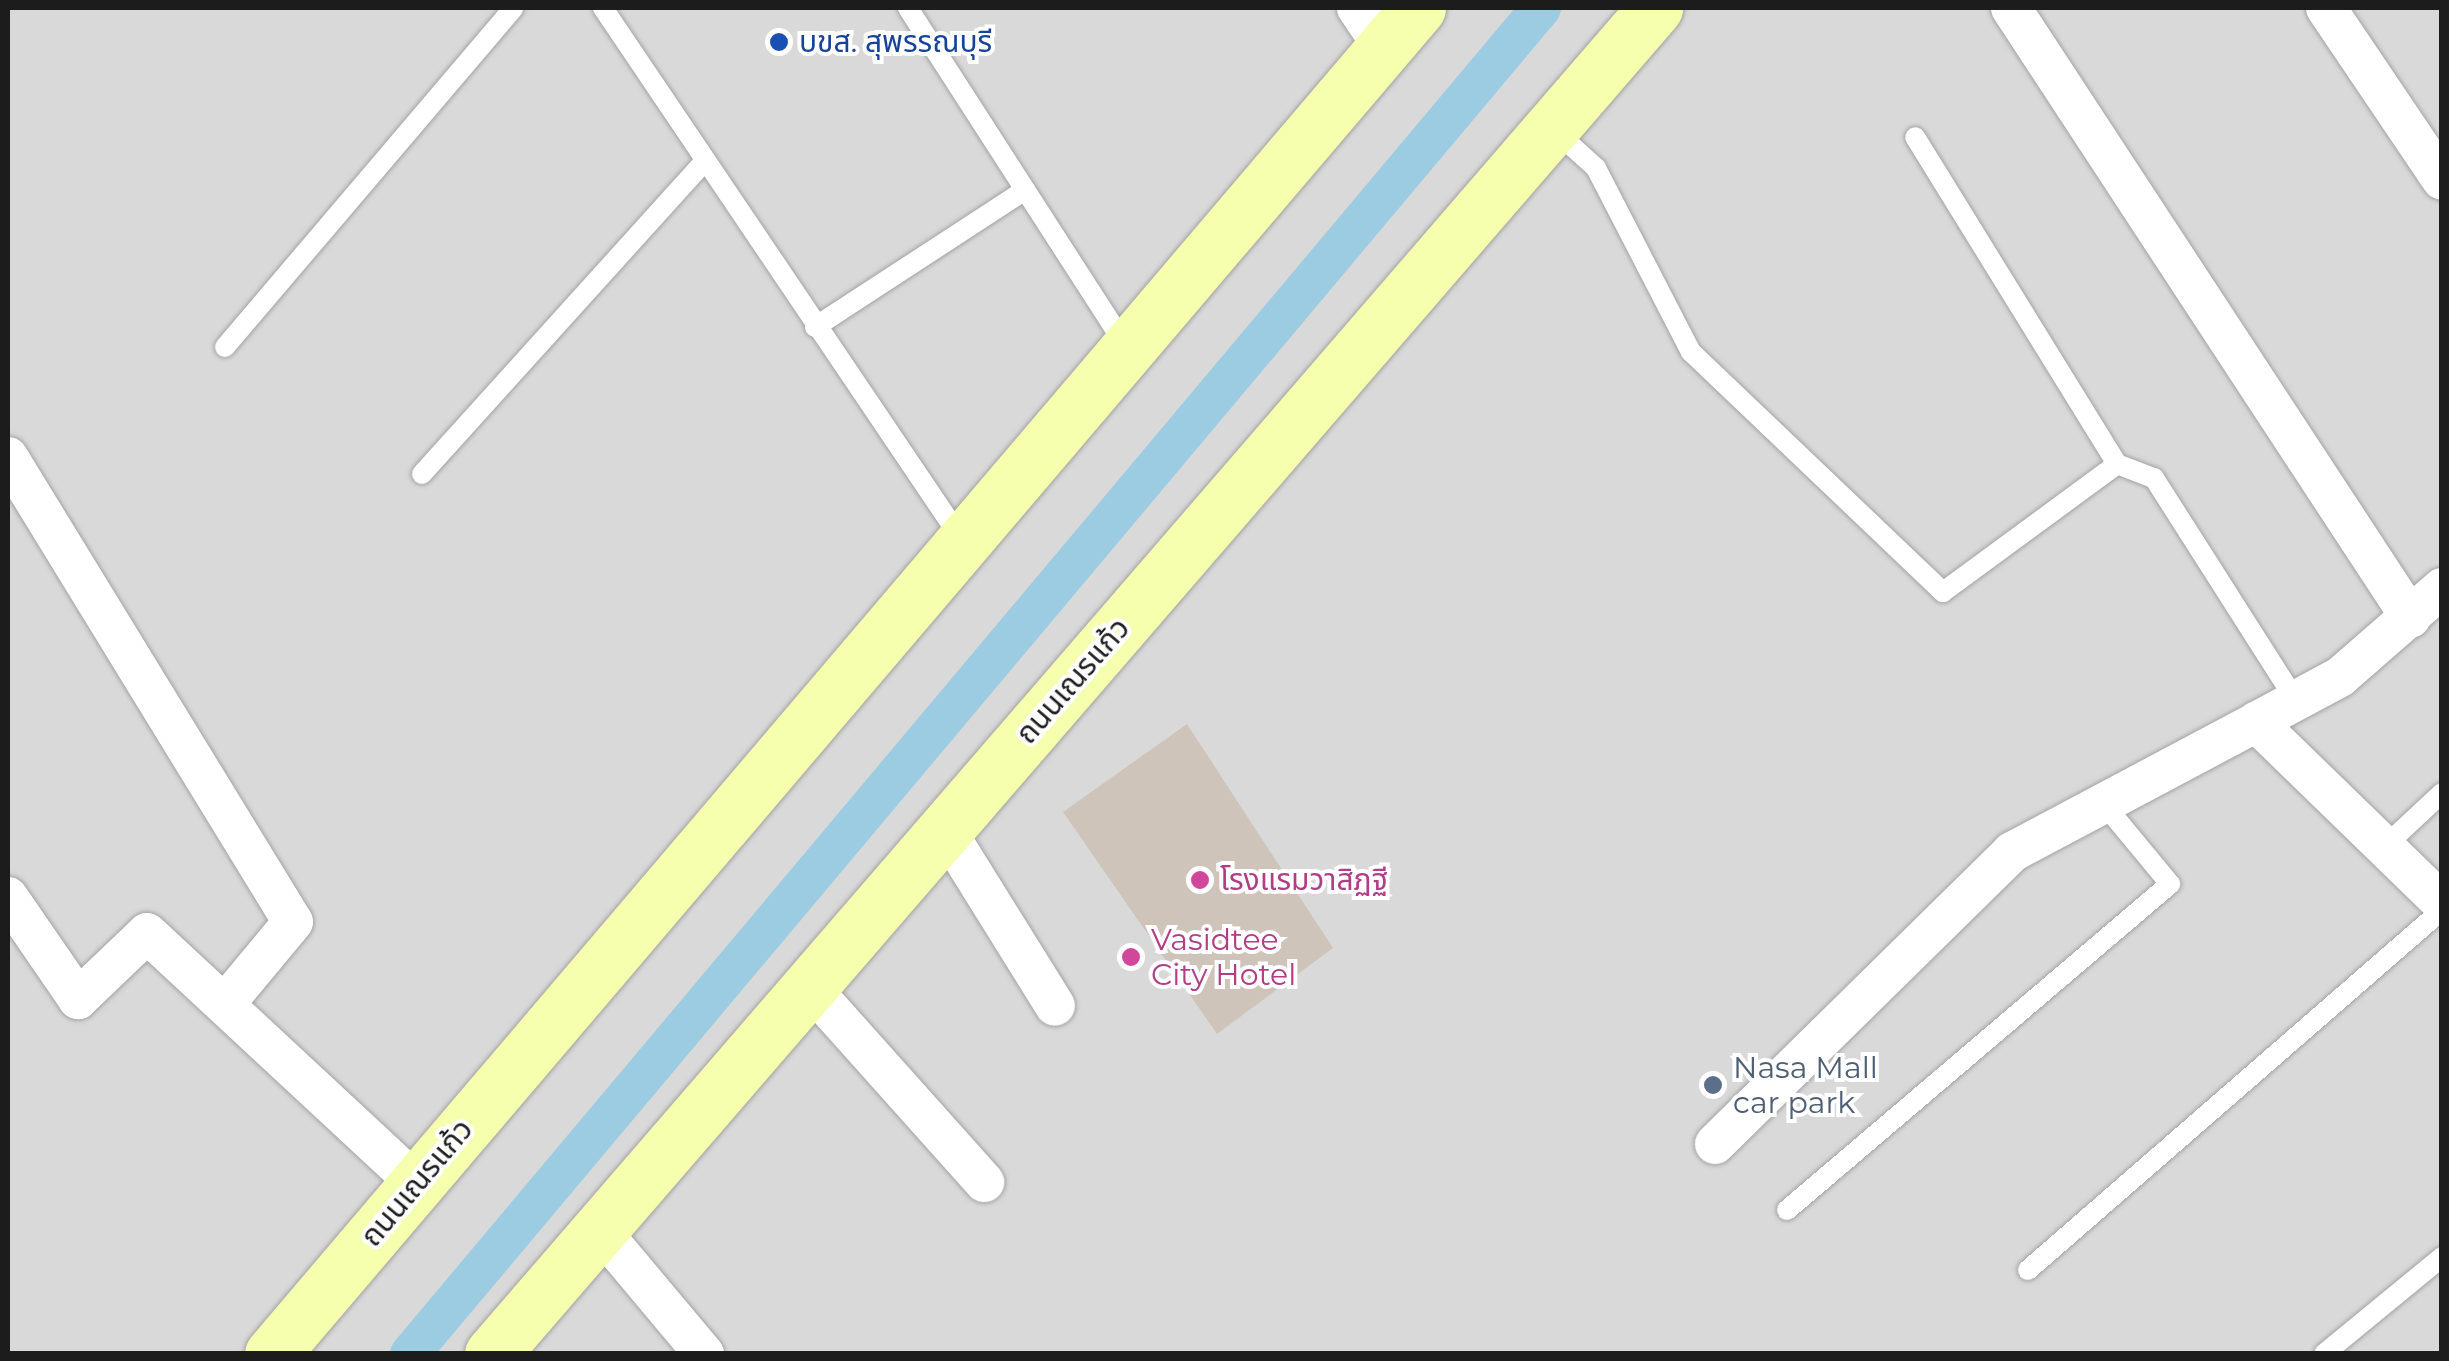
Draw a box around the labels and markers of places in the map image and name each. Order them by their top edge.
place label: บขส. สุพรรณบุรี [799,24,992,60]
marker: บขส. สุพรรณบุรี [768,31,790,53]
place label: โรงแรมวาสิฏฐี [1220,862,1388,898]
marker: โรงแรมวาสิฏฐี [1189,869,1211,891]
place label: Vasidtee City Hotel [1151,922,1296,992]
marker: Vasidtee City Hotel [1120,946,1142,968]
place label: Nasa Mall car park [1733,1050,1878,1120]
marker: Nasa Mall car park [1702,1074,1724,1096]

